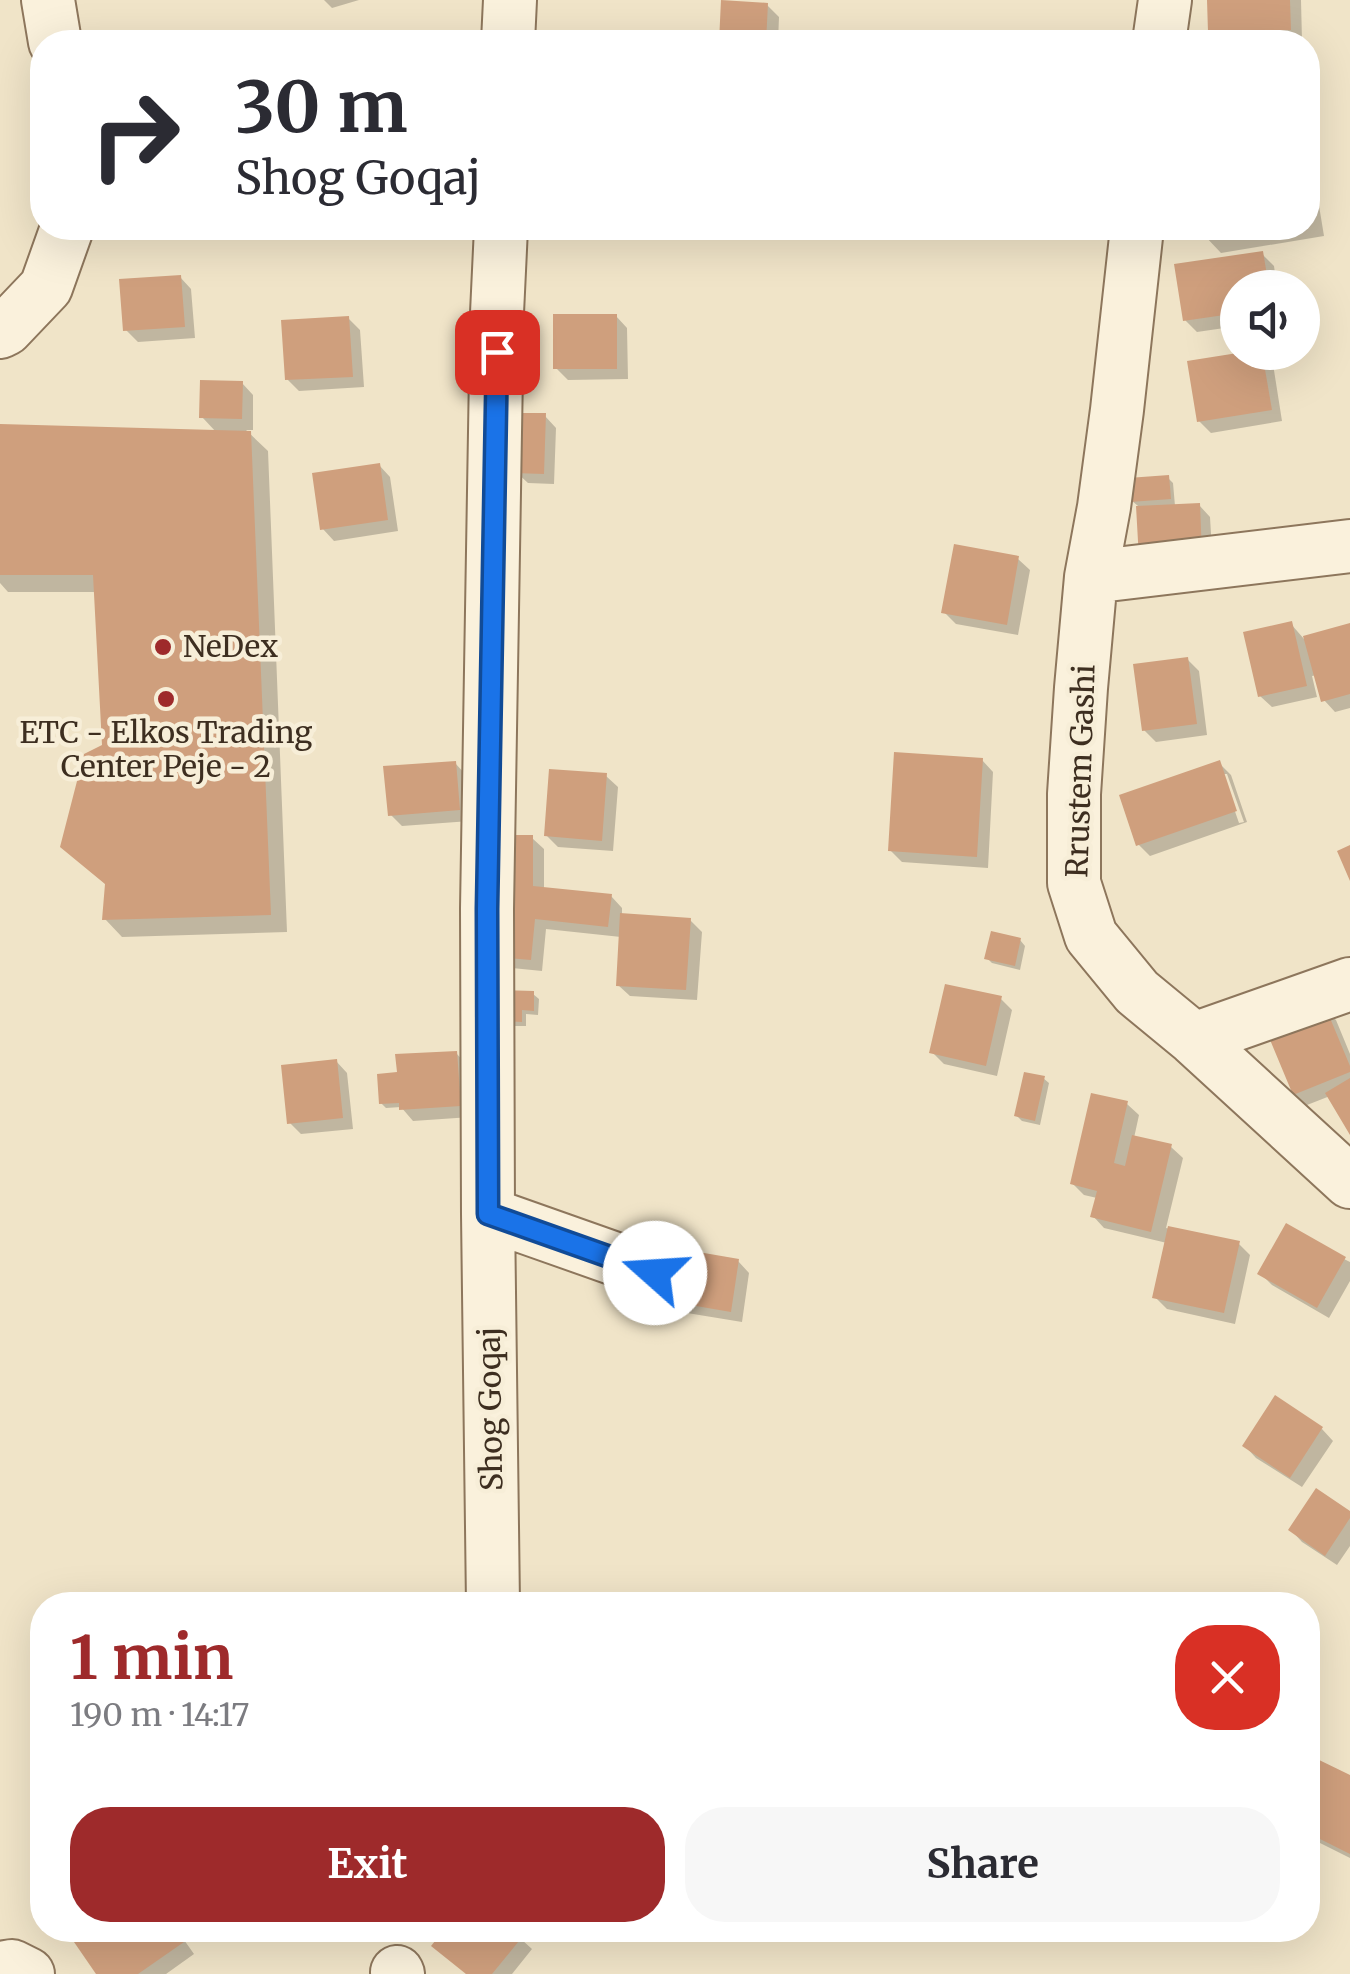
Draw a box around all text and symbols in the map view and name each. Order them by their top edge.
text: 30 m [235,63,408,151]
icon: right [70,70,200,200]
text: Shog Goqaj [235,150,481,206]
map controls [1220,270,1320,370]
button: sound [1220,270,1320,370]
pin [455,310,540,395]
icon: arrive [470,325,525,380]
place label: NeDex [183,627,278,665]
marker: NeDex [152,636,174,658]
street label: Rrustem Gashi [1057,664,1103,878]
marker: ETC - Elkos Trading Center Peje - 2 [155,688,177,710]
place label: ETC - Elkos Trading Center Peje - 2 [19,713,313,785]
position arrow [603,1221,707,1325]
street label: Shog Goqaj [470,1327,510,1491]
text: 1 min [70,1620,233,1695]
button: close [1175,1625,1280,1730]
text: 190 m · 14:17 [70,1695,249,1735]
button: Exit [70,1807,665,1922]
button: Share [685,1807,1280,1922]

